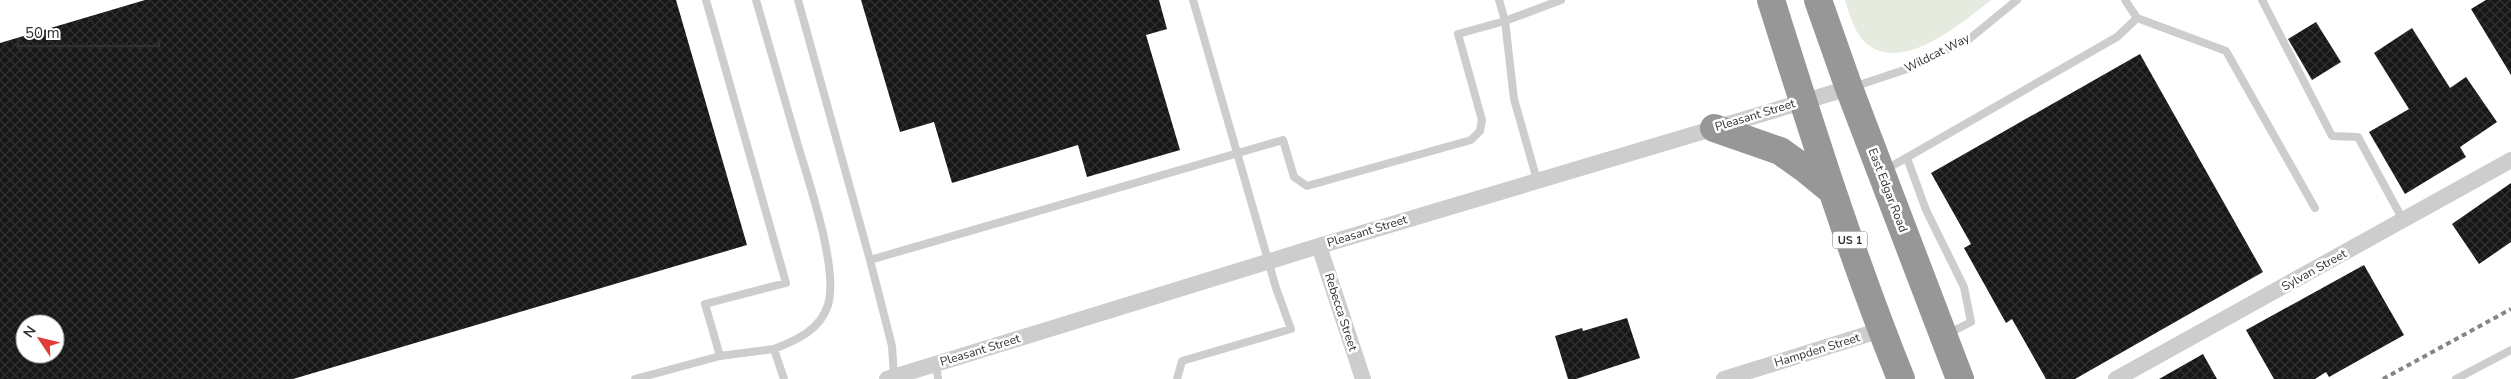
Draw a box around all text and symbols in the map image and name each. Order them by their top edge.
scale bar [18,15,159,47]
text: 50 m [25,23,60,43]
street label: Wildcat Way [1902,29,1973,76]
street label: Pleasant Street [1713,95,1798,135]
street label: East Edgar Road [1865,146,1911,234]
street label: Pleasant Street [1325,211,1410,251]
road number: US 1 [1832,232,1868,248]
street label: Sylvan Street [2279,245,2350,294]
street label: Rebecca Street [1321,271,1361,354]
north arrow [15,314,65,364]
text: N [19,322,41,342]
street label: Hampden Street [1772,329,1863,371]
street label: Pleasant Street [938,330,1023,370]

